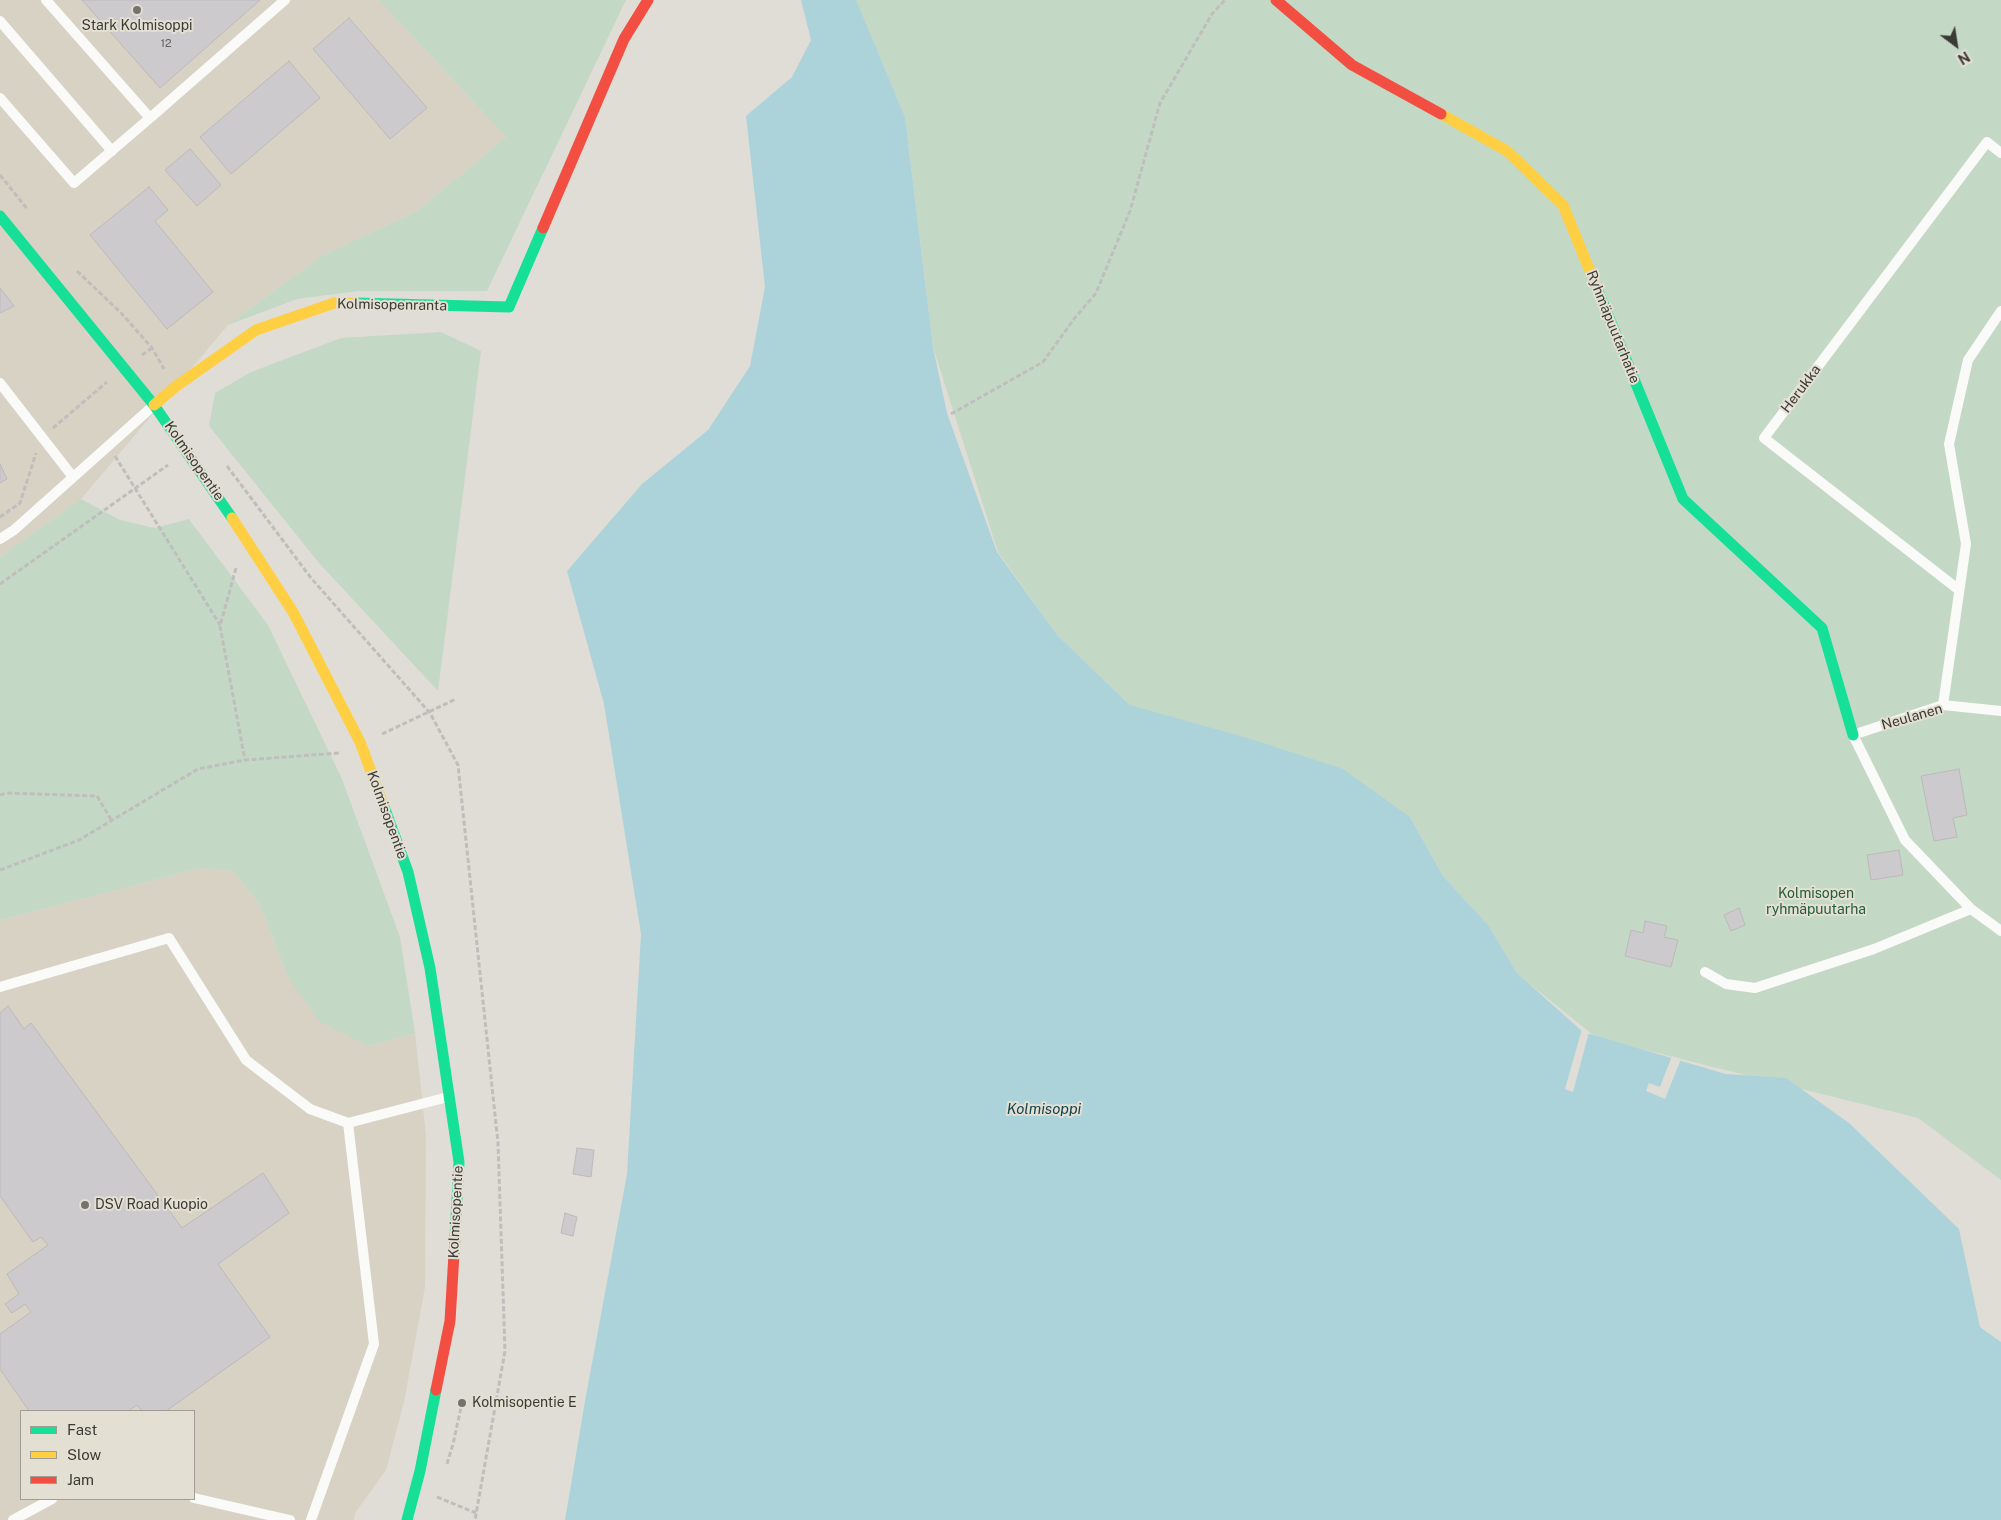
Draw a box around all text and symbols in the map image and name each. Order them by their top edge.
marker: Stark Kolmisoppi [131,4,143,16]
place label: Stark Kolmisoppi [82,18,192,34]
north arrow [1931,20,1981,70]
house number: 12 [160,37,172,51]
text: N [1955,48,1973,68]
street label: Ryhmäpuutarhatie [1583,268,1643,386]
street label: Kolmisopenranta [337,296,447,314]
street label: Herukka [1778,362,1824,416]
street label: Kolmisopentie [161,418,227,504]
street label: Neulanen [1880,700,1944,734]
street label: Kolmisopentie [363,769,411,861]
park label: Kolmisopen ryhmäpuutarha [1766,886,1866,919]
water label: Kolmisoppi [1007,1100,1081,1118]
street label: Kolmisopentie [445,1165,467,1259]
place label: DSV Road Kuopio [95,1197,208,1213]
marker: DSV Road Kuopio [79,1199,91,1211]
place label: Kolmisopentie E [472,1395,577,1411]
marker: Kolmisopentie E [456,1397,468,1409]
legend [20,1410,195,1500]
text: Fast [67,1421,97,1438]
text: Slow [67,1446,101,1463]
text: Jam [67,1471,94,1488]

